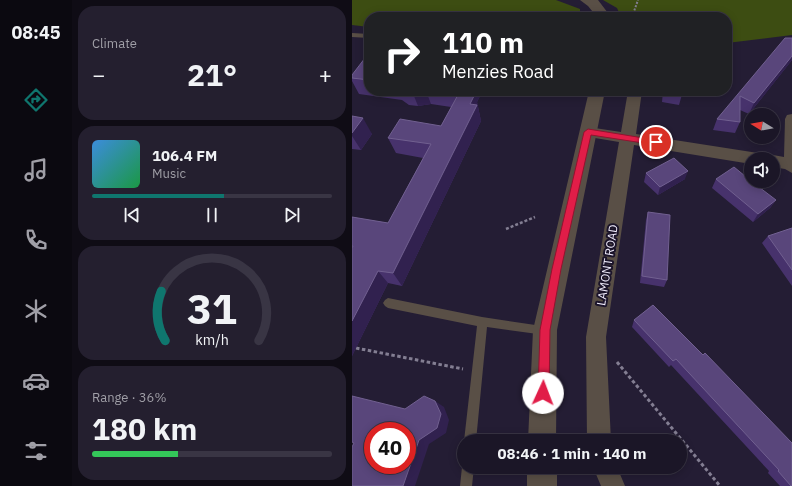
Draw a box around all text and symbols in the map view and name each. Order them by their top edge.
text: 08:45 [11,21,61,44]
text: 110 m [442,24,524,61]
icon: right [376,28,428,80]
text: Climate [92,35,137,52]
text: 21° [187,55,237,94]
text: − [92,60,105,89]
text: + [319,60,332,89]
text: Menzies Road [442,60,554,83]
icon: directions [22,86,50,114]
north arrow [744,108,780,144]
map controls [744,108,780,188]
pin [639,125,673,159]
icon: arrive [645,131,667,153]
text: 106.4 FM [152,146,217,165]
button: sound [744,152,780,188]
icon: music [22,156,50,184]
text: Music [152,165,186,182]
icon: previous [121,204,143,226]
icon: pause [201,204,223,226]
icon: next [281,204,303,226]
street label: LAMONT ROAD [593,223,621,307]
icon: phone [22,226,50,254]
text: 31 [187,281,237,335]
icon: climate [22,297,50,325]
text: km/h [195,330,229,349]
icon: car [22,367,50,395]
position arrow [522,372,564,414]
text: Range · 36% [92,389,166,406]
text: 180 km [92,409,197,448]
speed limit sign: 40 [364,422,416,474]
icon: filters [22,437,50,465]
text: 08:46 · 1 min · 140 m [498,444,646,463]

